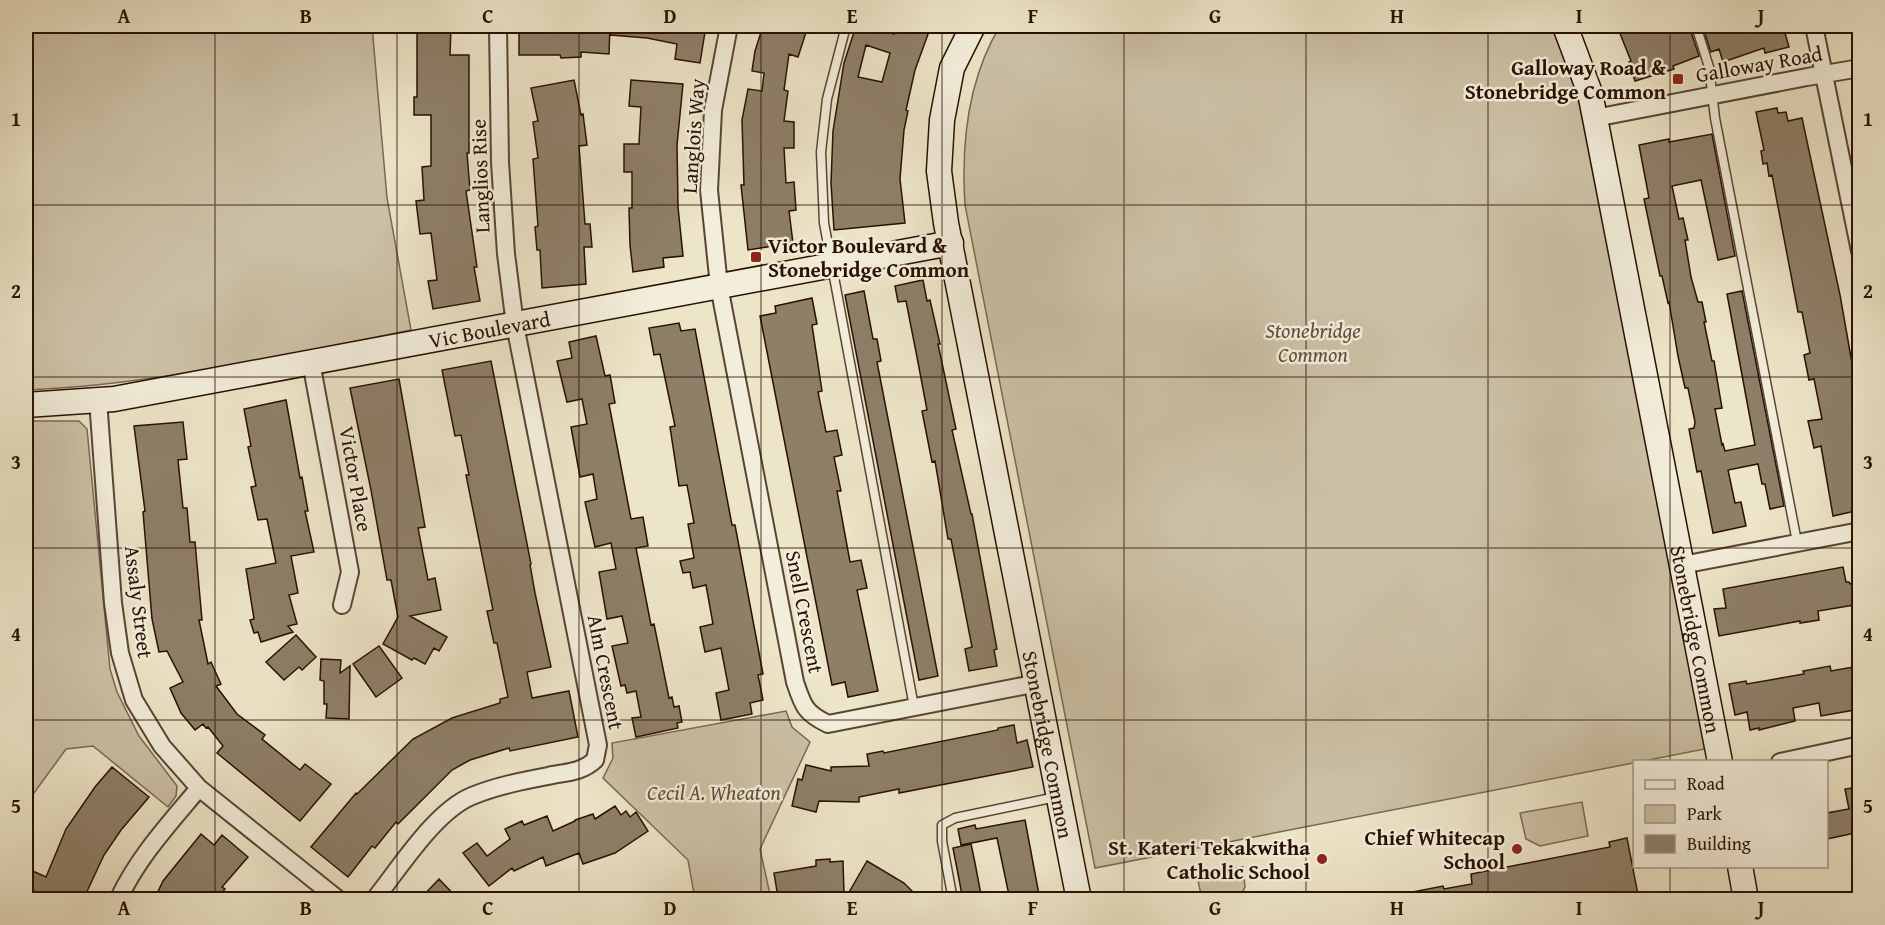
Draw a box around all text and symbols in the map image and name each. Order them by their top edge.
text: A [118,1,131,30]
text: B [300,1,312,30]
text: C [482,1,494,30]
text: D [663,1,677,30]
text: E [847,1,858,30]
text: F [1028,1,1038,30]
text: G [1209,1,1221,30]
text: H [1390,1,1404,30]
text: I [1576,1,1582,30]
text: J [1755,1,1765,30]
street label: Galloway Road [1693,37,1826,90]
place label: Galloway Road & Stonebridge Common [1465,52,1667,107]
marker: Galloway Road & Stonebridge Common [1671,72,1685,86]
street label: Langlois Way [674,77,713,195]
text: 1 [11,104,21,133]
text: 1 [1863,104,1873,133]
street label: Langlios Rise [463,118,497,234]
place label: Victor Boulevard & Stonebridge Common [768,230,970,285]
marker: Victor Boulevard & Stonebridge Common [749,250,763,264]
text: 2 [11,276,21,305]
text: 2 [1863,276,1873,305]
street label: Vic Boulevard [426,302,553,356]
park label: Stonebridge Common [1265,315,1361,370]
street label: Victor Place [331,424,381,534]
text: 3 [11,447,21,476]
text: 3 [1863,447,1873,476]
street label: Stonebridge Common [1663,543,1730,736]
street label: Assaly Street [117,544,161,661]
street label: Snell Crescent [778,548,832,677]
street label: Alm Crescent [580,612,632,733]
text: 4 [11,619,21,648]
text: 4 [1863,619,1873,648]
street label: Stonebridge Common [1015,648,1082,841]
legend [1633,760,1828,868]
text: Road [1687,770,1725,797]
park label: Cecil A. Wheaton [647,777,781,808]
text: 5 [11,791,21,820]
text: 5 [1863,791,1873,820]
text: Park [1687,800,1723,827]
place label: Chief Whitecap School [1365,822,1505,877]
text: Building [1687,830,1751,857]
place label: St. Kateri Tekakwitha Catholic School [1108,832,1310,887]
marker: Chief Whitecap School [1510,842,1524,856]
marker: St. Kateri Tekakwitha Catholic School [1315,852,1329,866]
text: A [118,893,131,922]
text: B [300,893,312,922]
text: C [482,893,494,922]
text: D [663,893,677,922]
text: E [847,893,858,922]
text: F [1028,893,1038,922]
text: G [1209,893,1221,922]
text: H [1390,893,1404,922]
text: I [1576,893,1582,922]
text: J [1755,893,1765,922]

